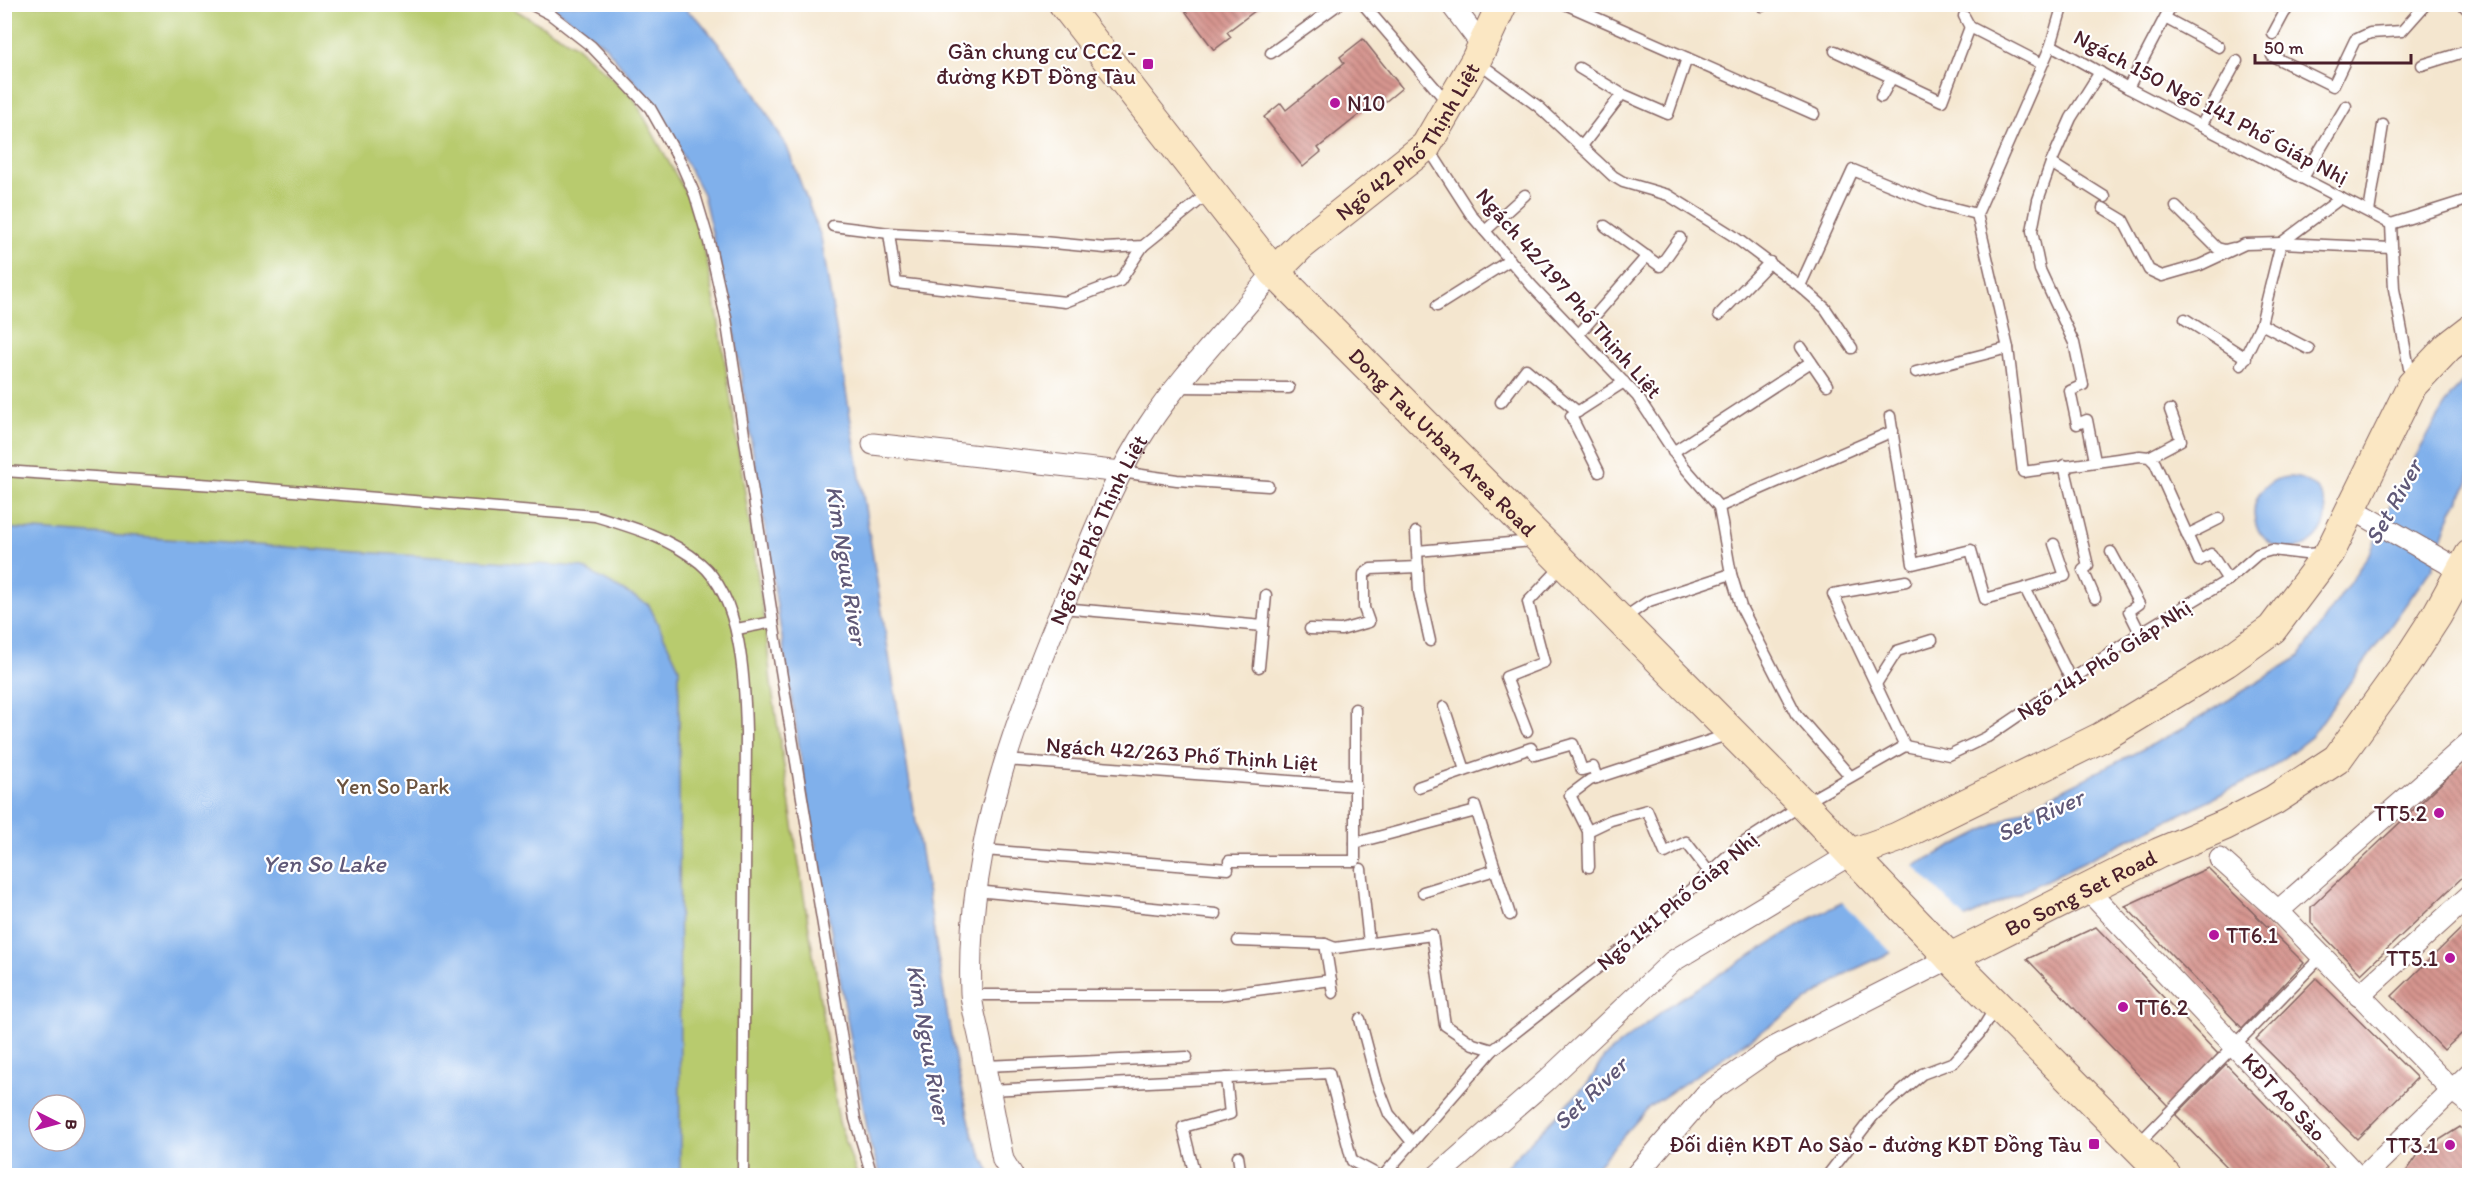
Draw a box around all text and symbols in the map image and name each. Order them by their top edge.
street label: Ngách 150 Ngõ 141 Phố Giáp Nhị [2069,23,2353,191]
scale bar [2255,27,2411,65]
text: 50 m [2264,37,2304,59]
place label: Gần chung cư CC2 - đường KĐT Đồng Tàu [936,38,1136,90]
marker: Gần chung cư CC2 - đường KĐT Đồng Tàu [1141,57,1155,71]
street label: Ngõ 42 Phố Thịnh Liệt [1330,57,1485,226]
place label: N10 [1347,90,1386,117]
marker: N10 [1328,96,1342,110]
street label: Ngách 42/197 Phố Thịnh Liệt [1470,182,1668,404]
street label: Dong Tau Urban Area Road [1343,342,1543,542]
street label: Ngõ 42 Phố Thịnh Liệt [1043,429,1153,629]
water label: Set River [2358,452,2429,550]
water label: Kim Nguu River [820,484,874,649]
street label: Ngõ 141 Phố Giáp Nhị [2012,594,2196,726]
street label: Ngách 42/263 Phố Thịnh Liệt [1045,731,1319,777]
park label: Yen So Park [336,773,450,800]
water label: Set River [1992,781,2090,848]
place label: TT5.2 [2374,800,2427,827]
marker: TT5.2 [2432,806,2446,820]
street label: Ngõ 141 Phố Giáp Nhị [1591,826,1763,976]
street label: Bo Song Set Road [2000,843,2161,942]
water label: Yen So Lake [262,849,387,878]
place label: TT6.1 [2226,922,2278,949]
marker: TT6.1 [2207,928,2221,942]
place label: TT5.1 [2386,945,2438,972]
marker: TT5.1 [2443,951,2457,965]
water label: Kim Nguu River [901,963,958,1128]
place label: TT6.2 [2135,994,2189,1021]
marker: TT6.2 [2116,1000,2130,1014]
street label: KĐT Ao Sào [2236,1047,2332,1147]
water label: Set River [1547,1049,1635,1136]
north arrow [27,1093,87,1153]
text: B [61,1118,81,1131]
place label: Đối diện KĐT Ao Sào - đường KĐT Đồng Tàu [1669,1131,2082,1158]
place label: TT3.1 [2386,1132,2438,1159]
marker: Đối diện KĐT Ao Sào - đường KĐT Đồng Tàu [2087,1137,2101,1151]
marker: TT3.1 [2443,1138,2457,1152]

